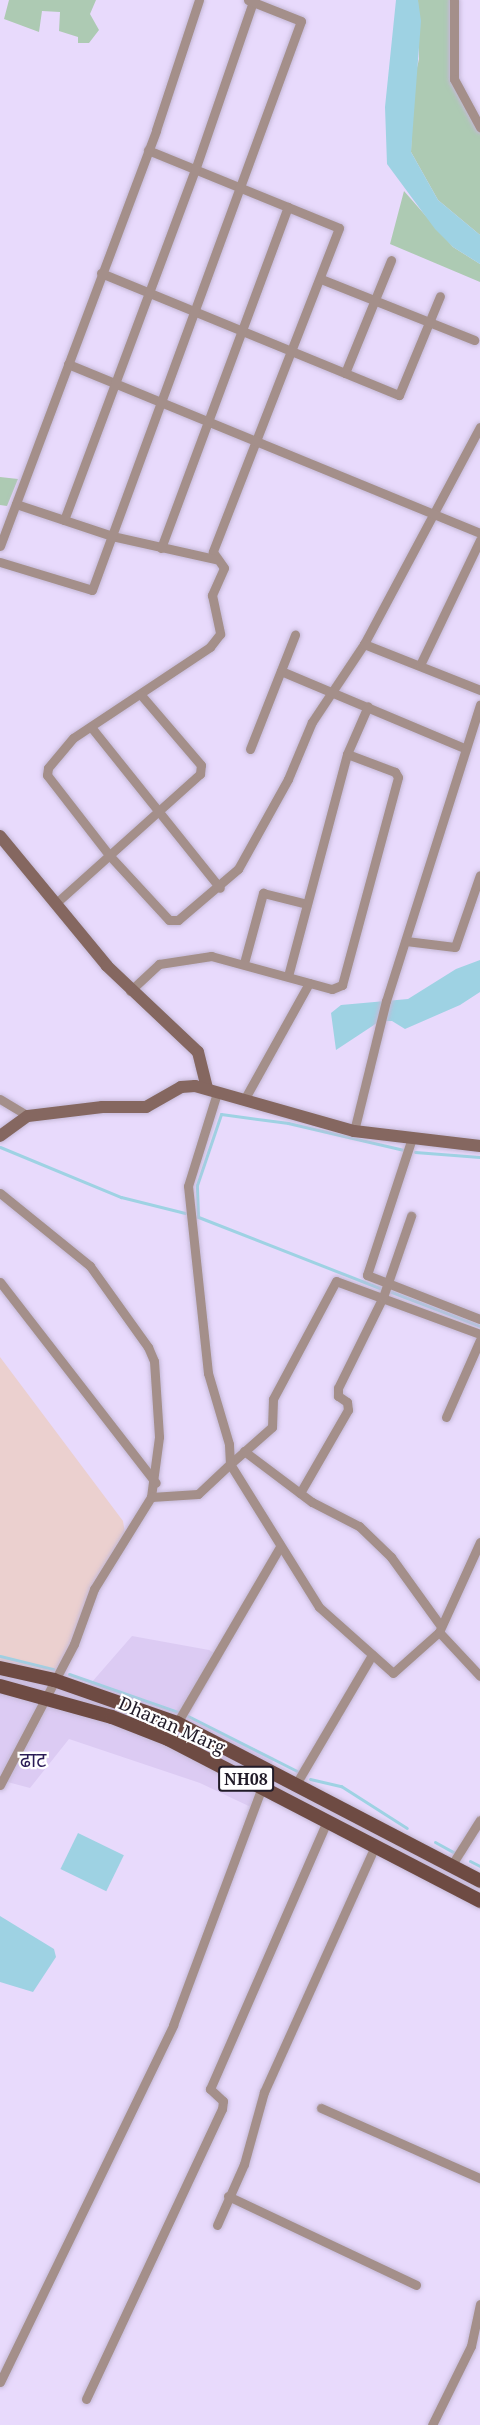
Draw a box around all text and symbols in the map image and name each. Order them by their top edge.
street label: Dharan Marg [115,1692,229,1758]
district label: ढाट [20,1747,46,1771]
road number: NH08 [218,1766,274,1792]

